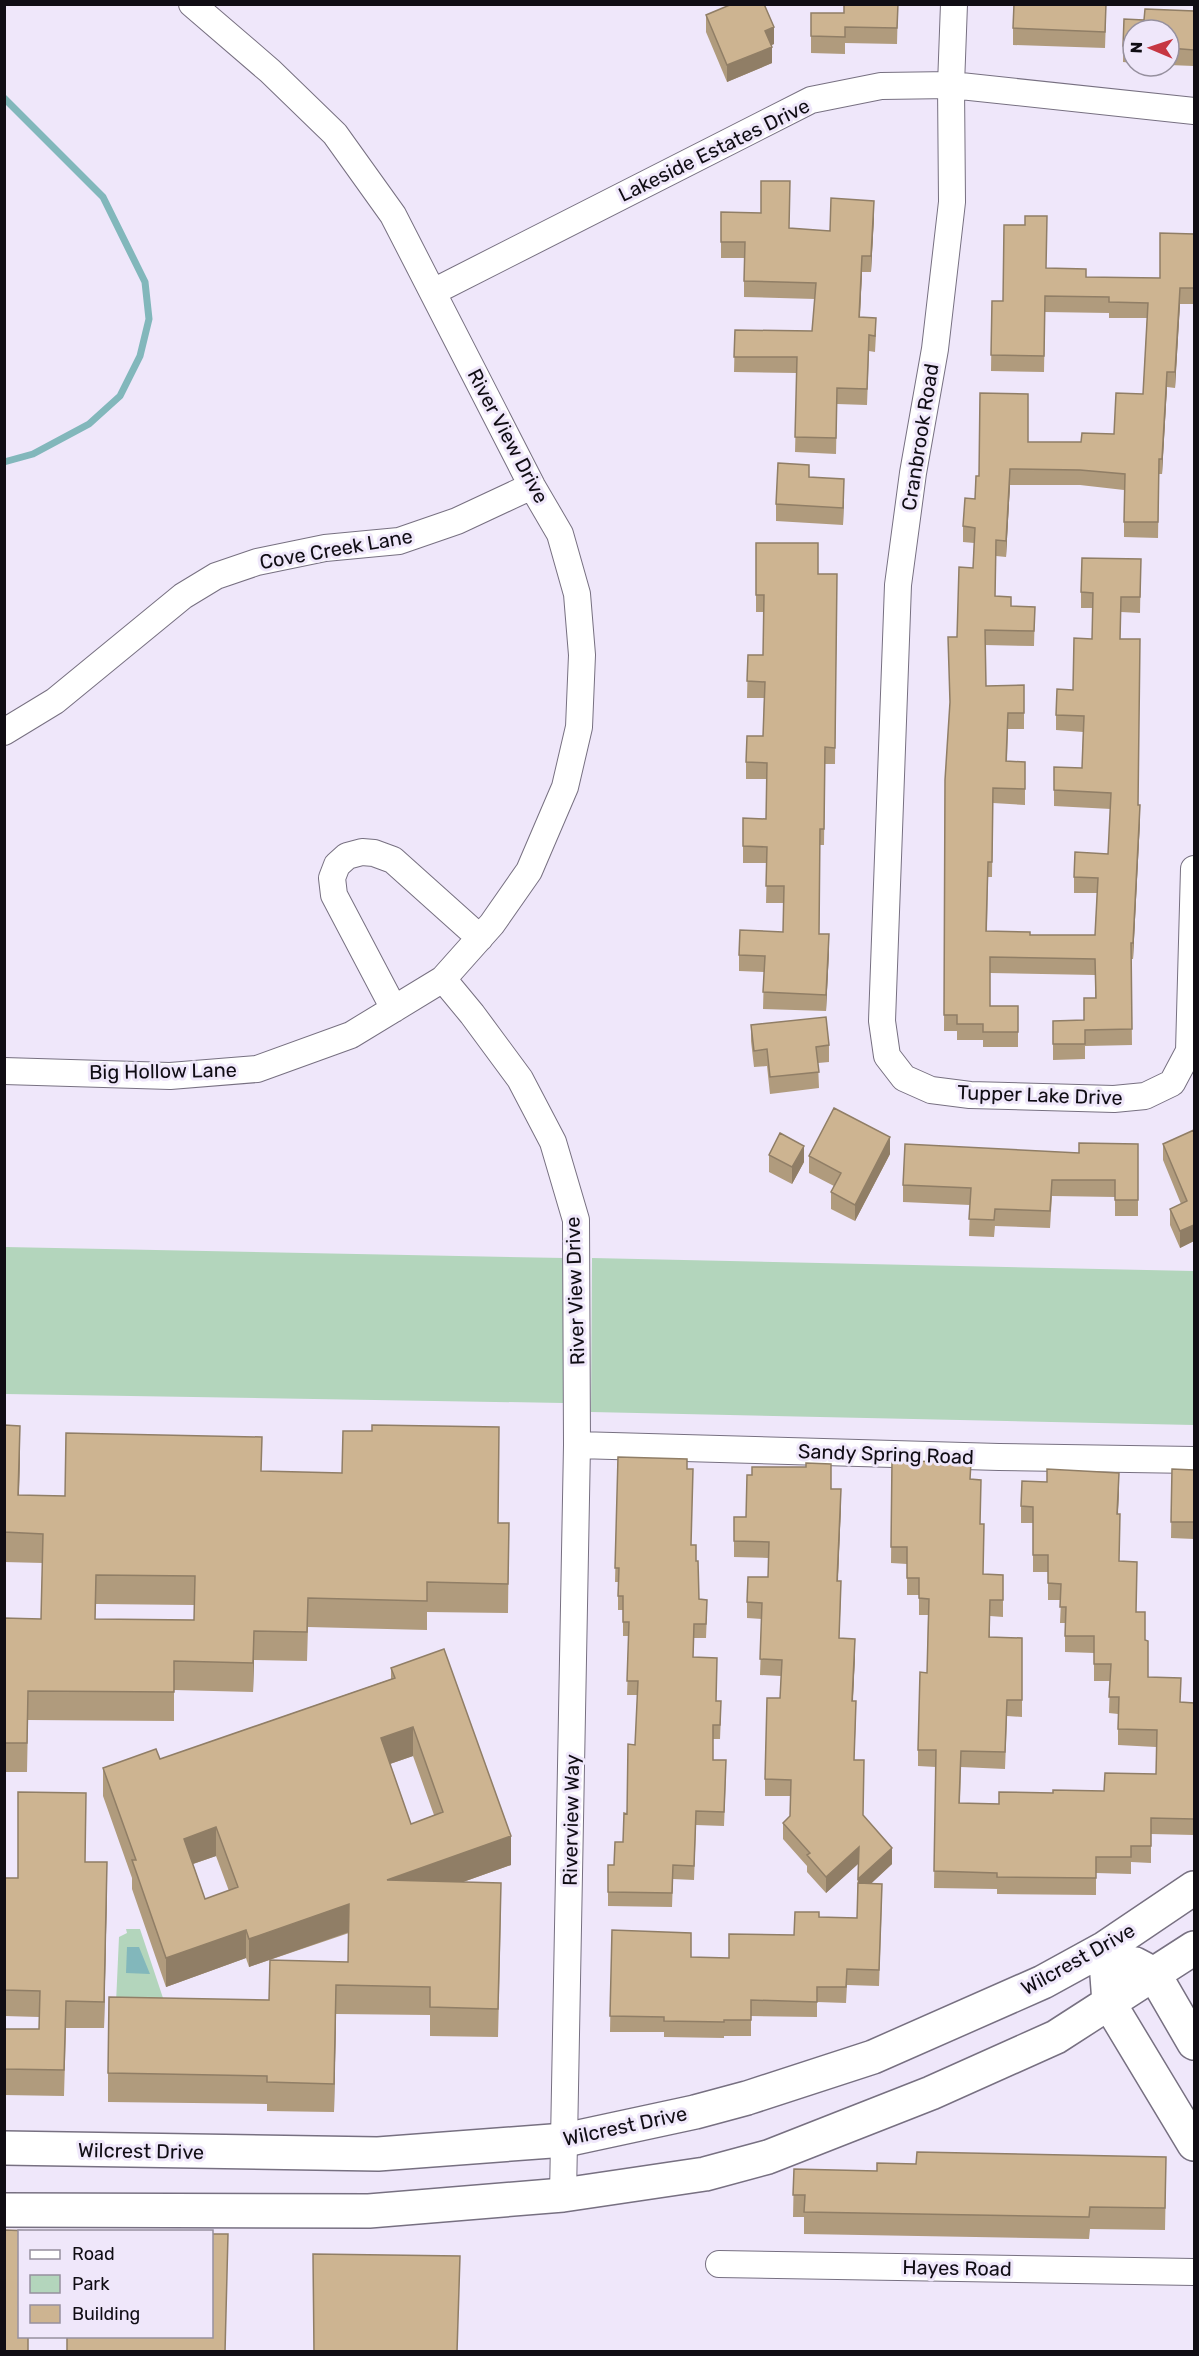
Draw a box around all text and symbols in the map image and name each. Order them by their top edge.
north arrow [1121,18,1181,78]
text: N [1127,41,1146,54]
street label: Lakeside Estates Drive [614,93,814,207]
street label: Cranbrook Road [897,362,943,512]
street label: River View Drive [462,365,554,507]
street label: Cove Creek Lane [258,524,414,574]
street label: Big Hollow Lane [89,1058,237,1084]
street label: Tupper Lake Drive [957,1080,1123,1110]
street label: River View Drive [560,1216,590,1366]
street label: Sandy Spring Road [798,1439,974,1469]
street label: Riverview Way [558,1754,584,1886]
street label: Wilcrest Drive [1017,1918,1139,2000]
street label: Wilcrest Drive [561,2101,689,2151]
street label: Wilcrest Drive [78,2138,204,2164]
legend [18,2230,213,2338]
text: Road [72,2243,115,2265]
street label: Hayes Road [902,2255,1012,2281]
text: Park [72,2273,110,2295]
text: Building [72,2303,140,2325]

